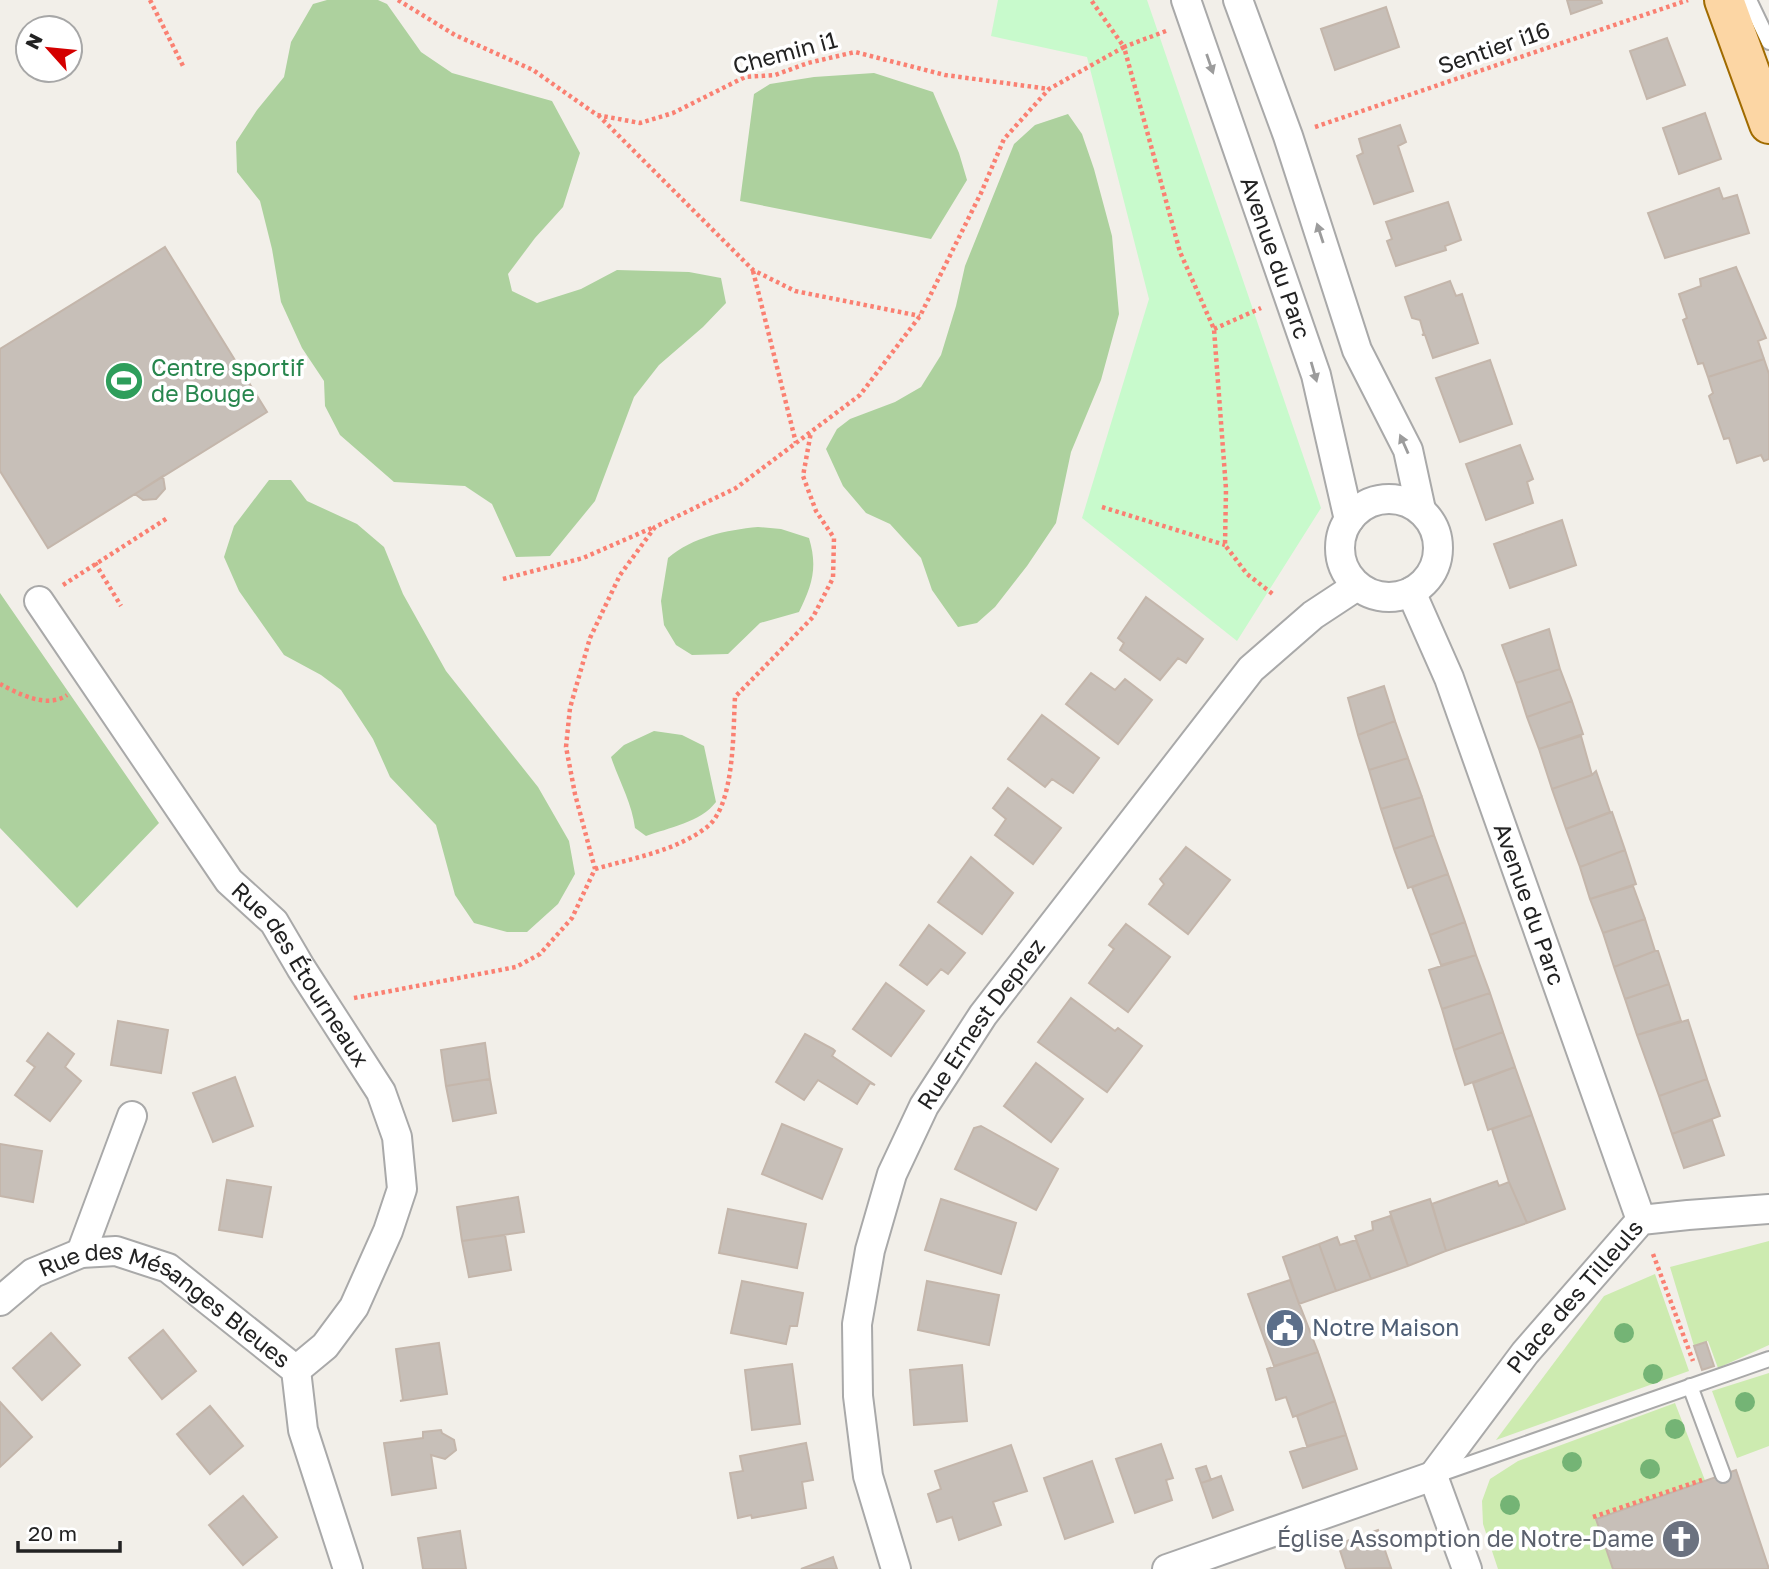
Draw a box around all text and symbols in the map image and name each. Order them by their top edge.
north arrow [14,14,84,84]
street label: Sentier i16 [1434,15,1553,79]
street label: Chemin i1 [730,25,840,79]
text: N [20,29,47,53]
one-way arrow [1205,54,1216,75]
street label: Avenue du Parc [1235,173,1317,342]
one-way arrow [1314,223,1324,244]
place label: Centre sportif de Bouge [151,353,304,407]
sports icon: Centre sportif de Bouge [103,360,145,402]
one-way arrow [1310,362,1320,383]
one-way arrow [1398,434,1410,454]
street label: Avenue du Parc [1489,819,1572,989]
street label: Rue des Étourneaux [226,875,376,1072]
street label: Rue Ernest Deprez [910,932,1050,1115]
street label: Place des Tilleuls [1500,1213,1648,1378]
street label: Rue des Mésanges Bleues [34,1235,297,1373]
public building icon: Notre Maison [1264,1307,1306,1349]
place label: Notre Maison [1312,1313,1459,1341]
scale bar [18,1510,119,1554]
church icon: Église Assomption de Notre-Dame [1660,1518,1702,1560]
text: 20 m [28,1520,77,1546]
place label: Église Assomption de Notre-Dame [1277,1524,1654,1552]

